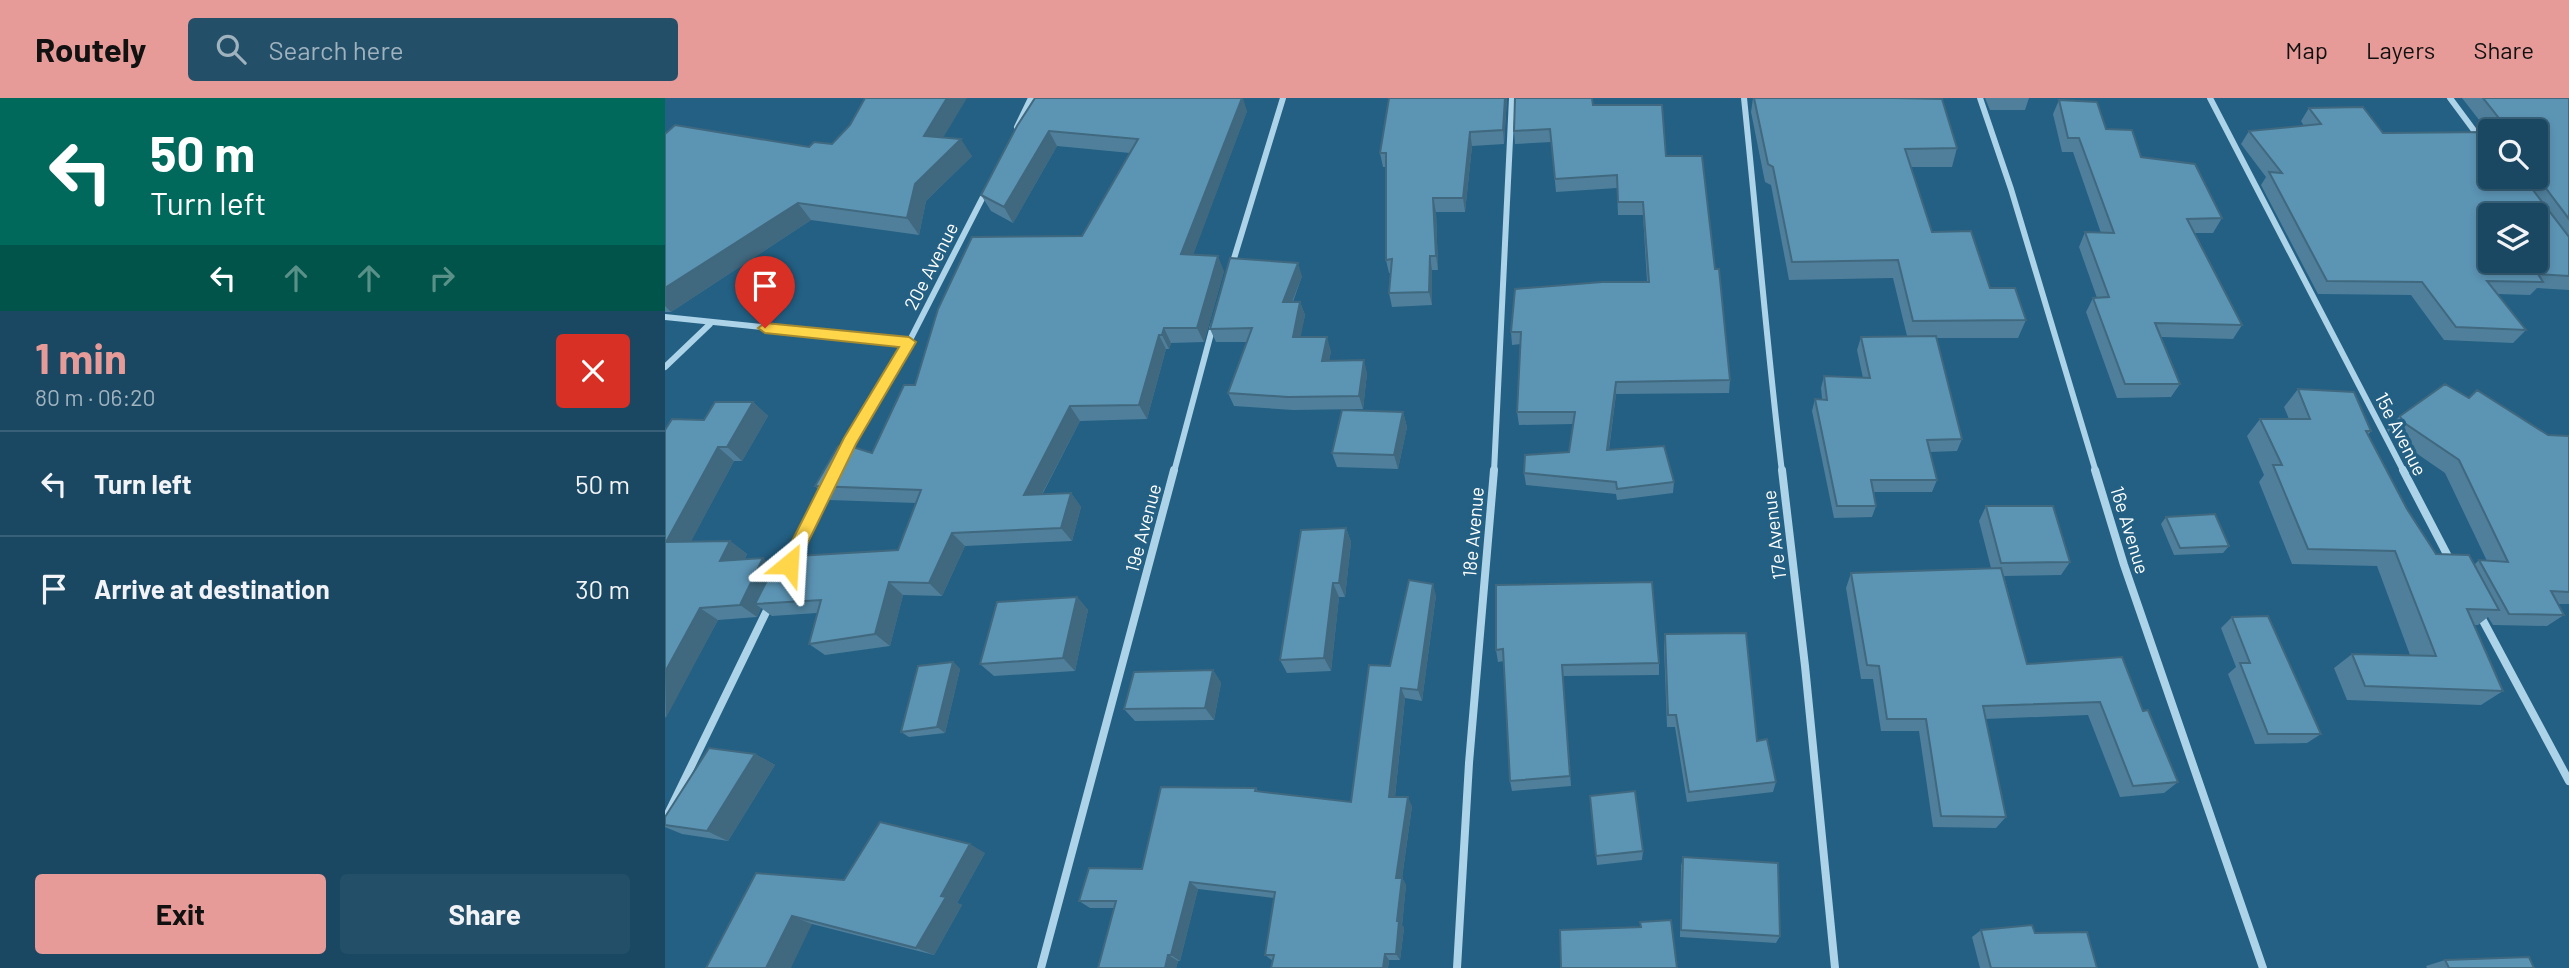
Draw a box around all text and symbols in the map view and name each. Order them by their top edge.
search box [188,18,678,81]
text: Routely [35,29,146,69]
icon: search [212,30,250,68]
text: Search here [268,34,404,65]
text: Map [2285,35,2328,64]
text: Layers [2366,35,2435,64]
text: Share [2473,35,2534,64]
map controls [2478,119,2548,273]
button: search [2478,119,2548,189]
text: 50 m [150,123,255,182]
icon: left [35,126,126,217]
text: Turn left [150,183,267,221]
button: layers [2478,203,2548,273]
street label: 20e Avenue [899,218,962,313]
pin [735,256,795,328]
icon: left [204,259,242,297]
icon: ahead [277,259,315,297]
icon: ahead [350,259,388,297]
icon: right [423,259,461,297]
icon: arrive [746,267,784,305]
text: 1 min [35,332,127,382]
button: close [556,334,630,408]
text: 80 m · 06:20 [35,383,156,411]
street label: 15e Avenue [2371,388,2432,479]
icon: left [35,465,73,503]
text: Turn left [94,468,192,499]
text: 50 m [575,468,630,499]
street label: 19e Avenue [1120,481,1165,575]
street label: 16e Avenue [2106,483,2155,577]
street label: 18e Avenue [1457,486,1488,578]
street label: 17e Avenue [1757,489,1790,581]
position arrow [752,527,826,601]
icon: arrive [35,570,73,608]
text: Arrive at destination [94,573,330,604]
text: 30 m [575,573,630,604]
button: Exit [35,874,326,954]
button: Share [340,874,630,954]

